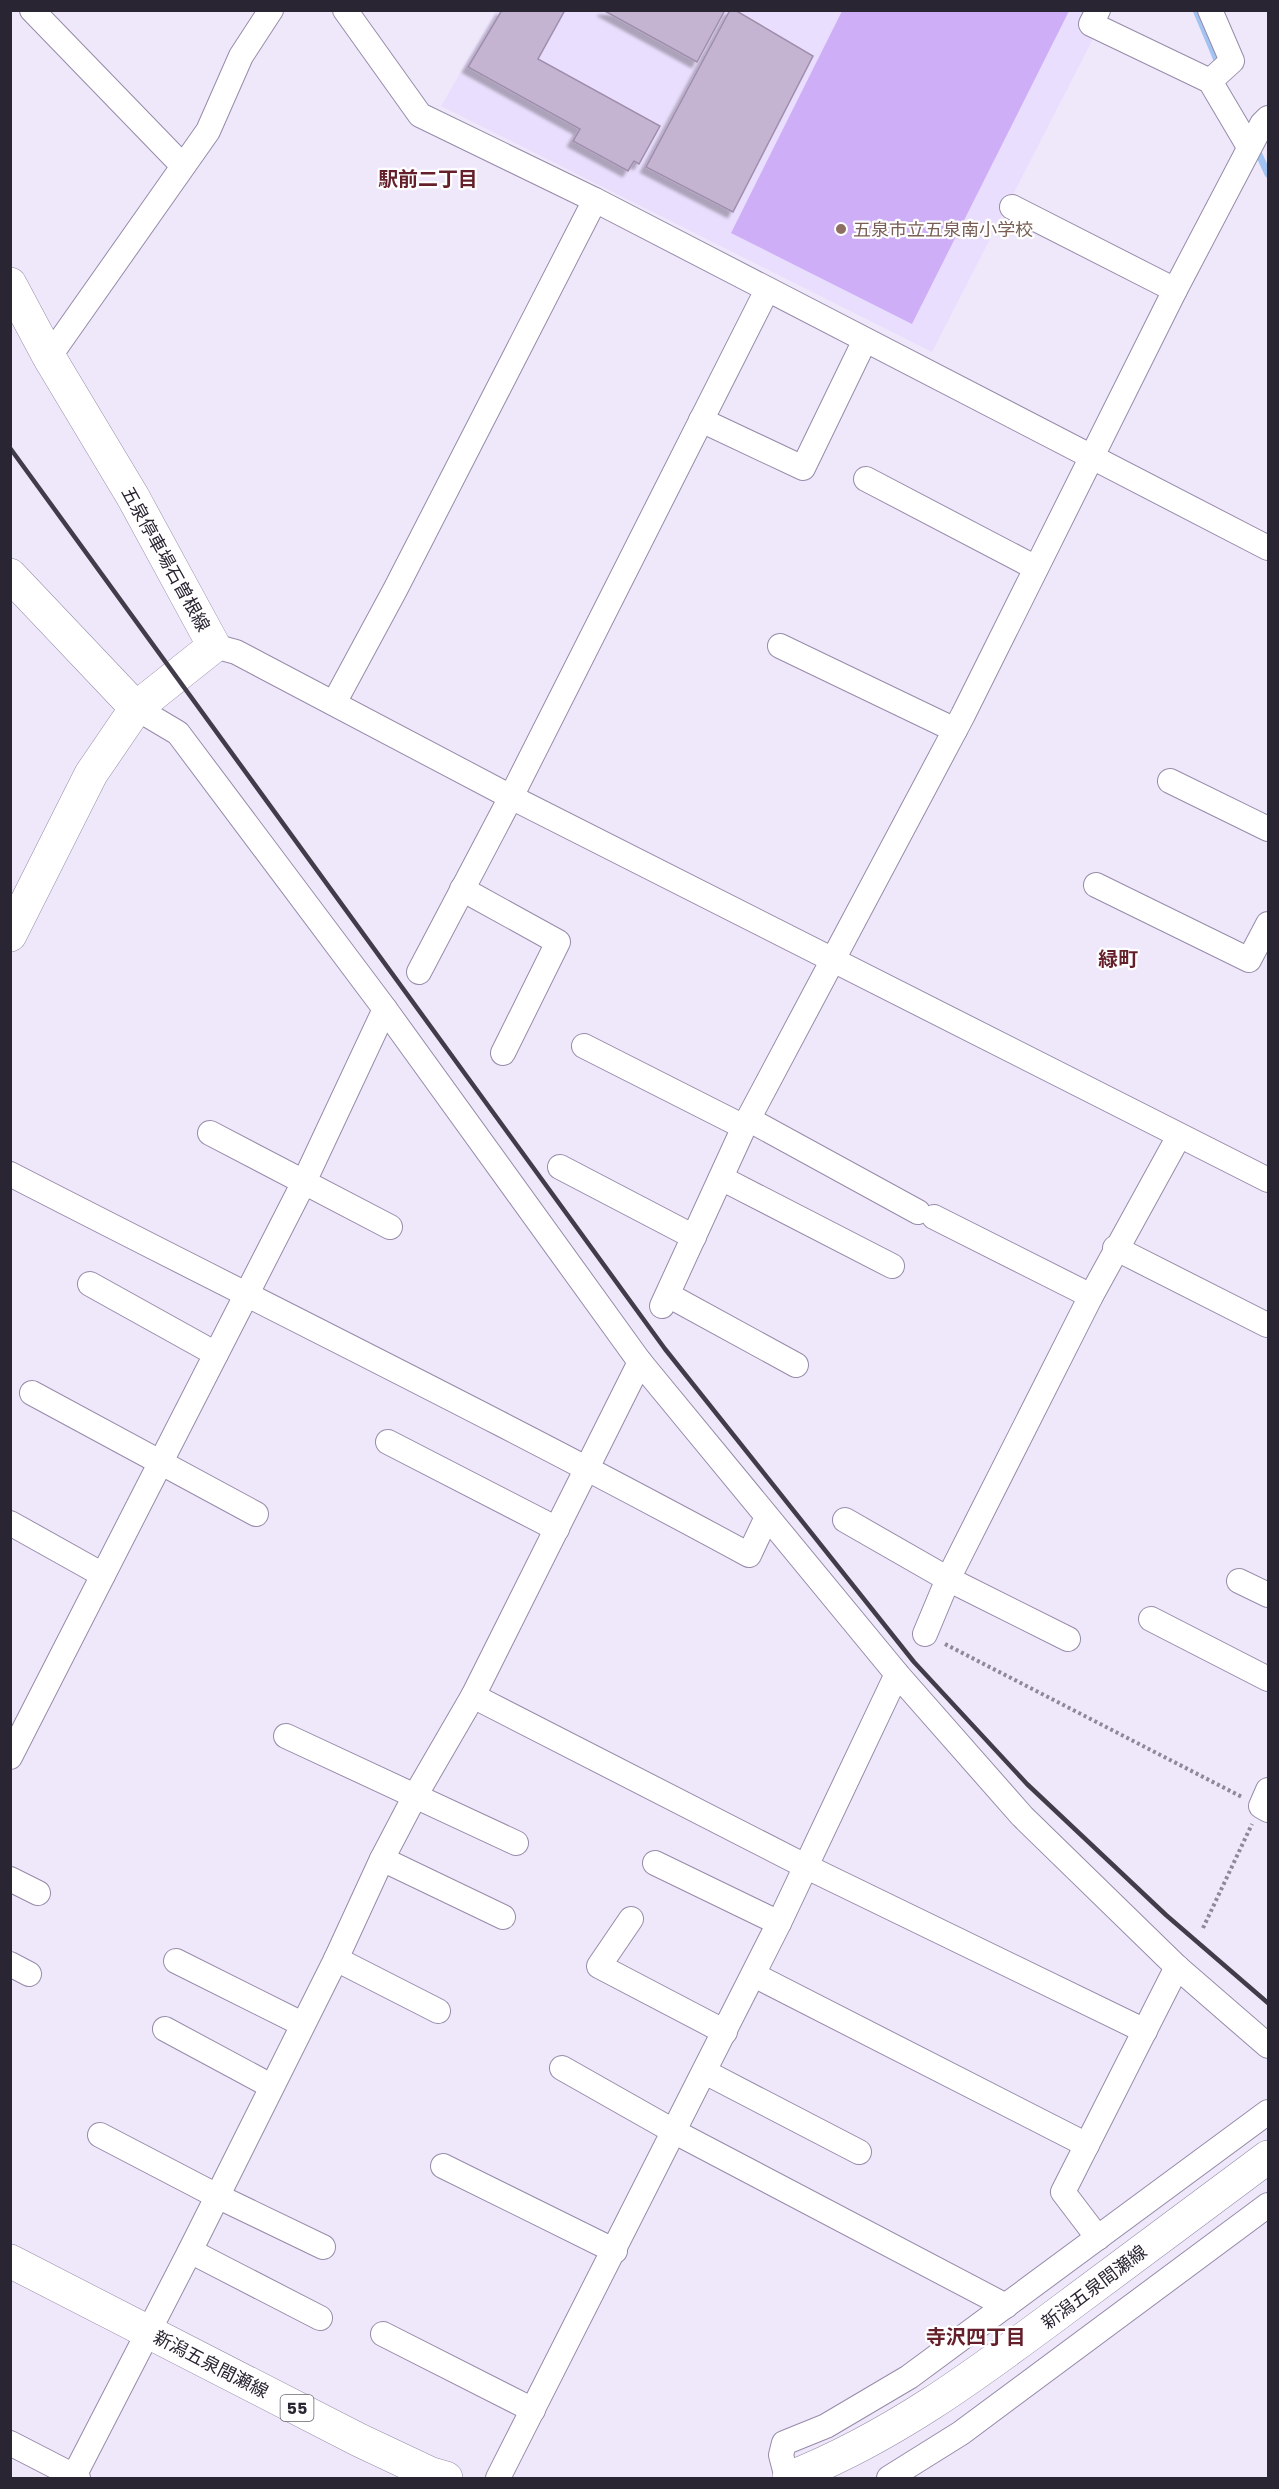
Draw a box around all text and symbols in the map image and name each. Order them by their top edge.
district label: 駅前二丁目 [378,165,478,193]
place label: 五泉市立五泉南小学校 [853,217,1033,242]
marker: 五泉市立五泉南小学校 [834,222,848,236]
street label: 五泉停車場石曽根線 [116,482,216,636]
district label: 緑町 [1098,945,1138,973]
street label: 新潟五泉間瀬線 [1036,2239,1152,2335]
district label: 寺沢四丁目 [926,2323,1026,2351]
street label: 新潟五泉間瀬線 [149,2324,273,2404]
road number: 55 [280,2395,314,2421]

